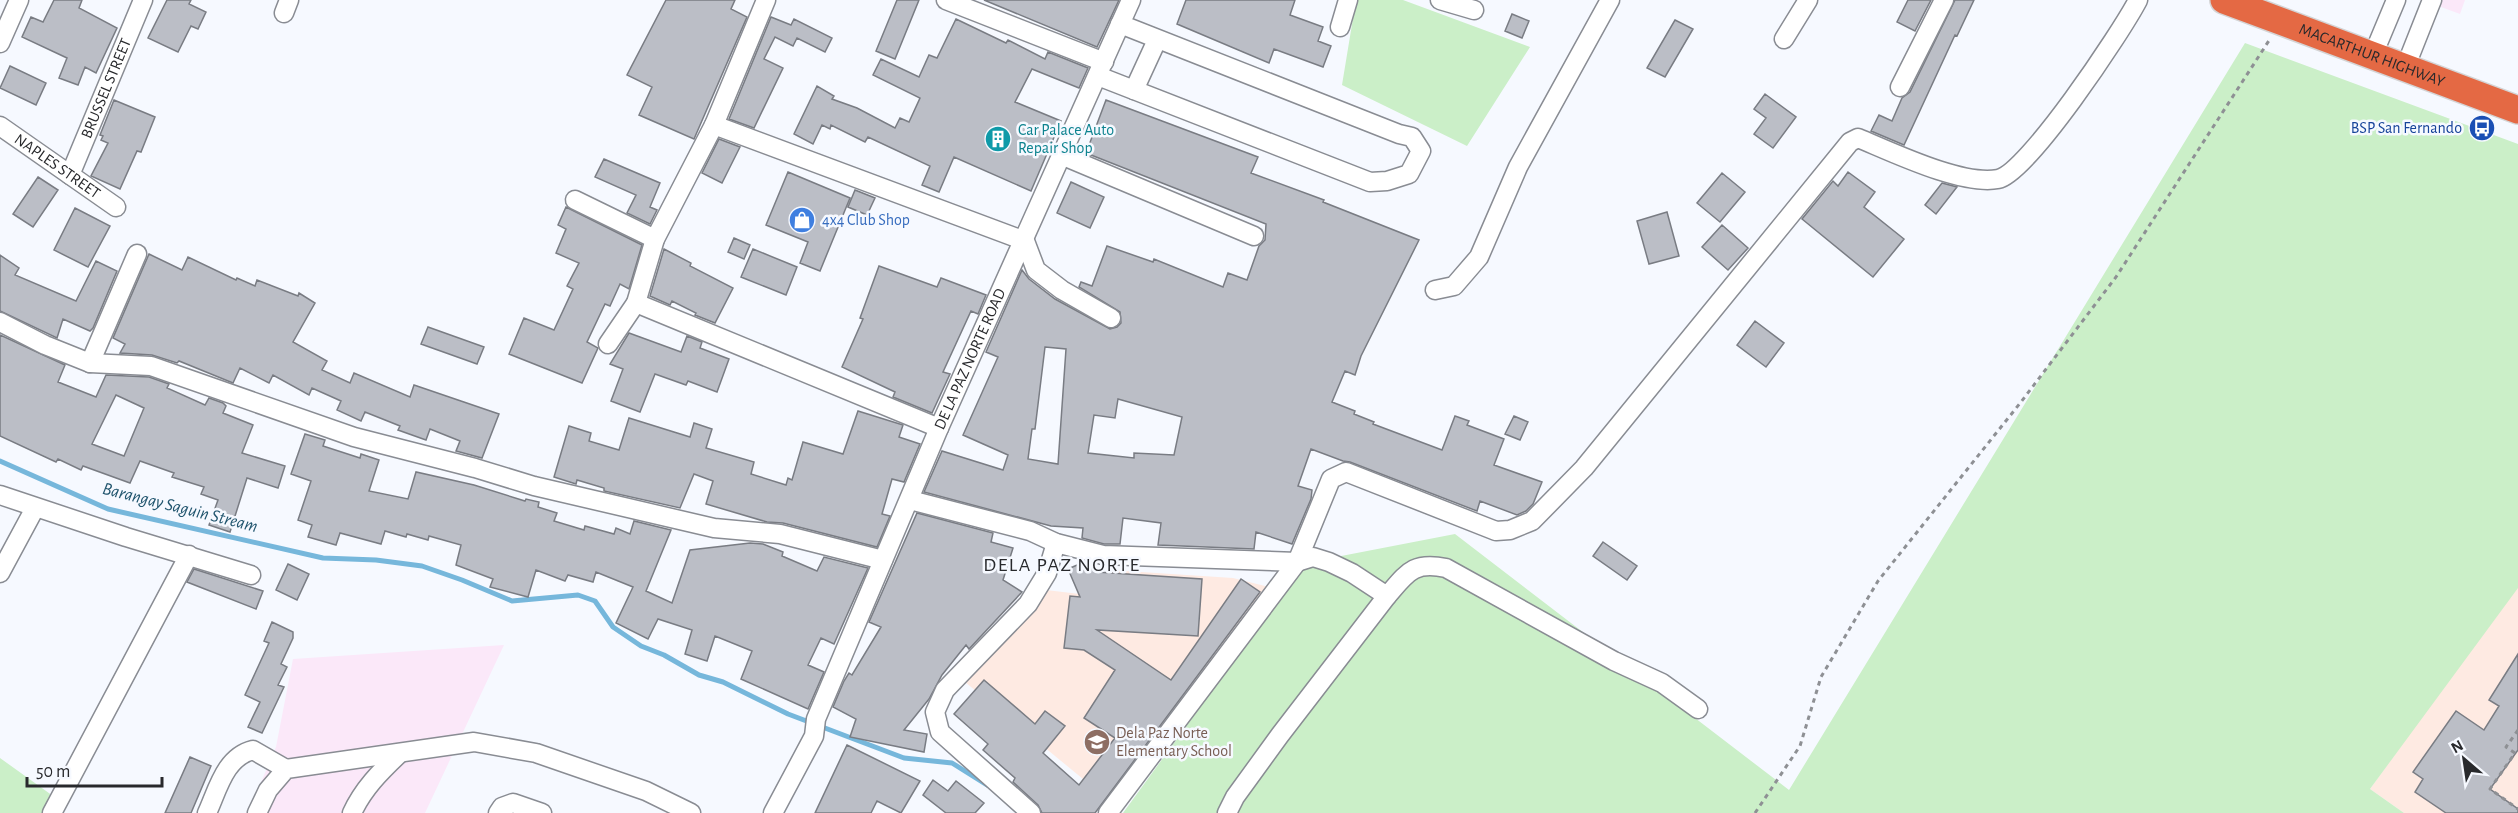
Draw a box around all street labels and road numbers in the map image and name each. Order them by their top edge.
street label: MACARTHUR HIGHWAY [2297,21,2447,90]
street label: BRUSSEL STREET [78,36,134,141]
street label: NAPLES STREET [12,131,103,201]
street label: DE LA PAZ NORTE ROAD [931,286,1009,432]

